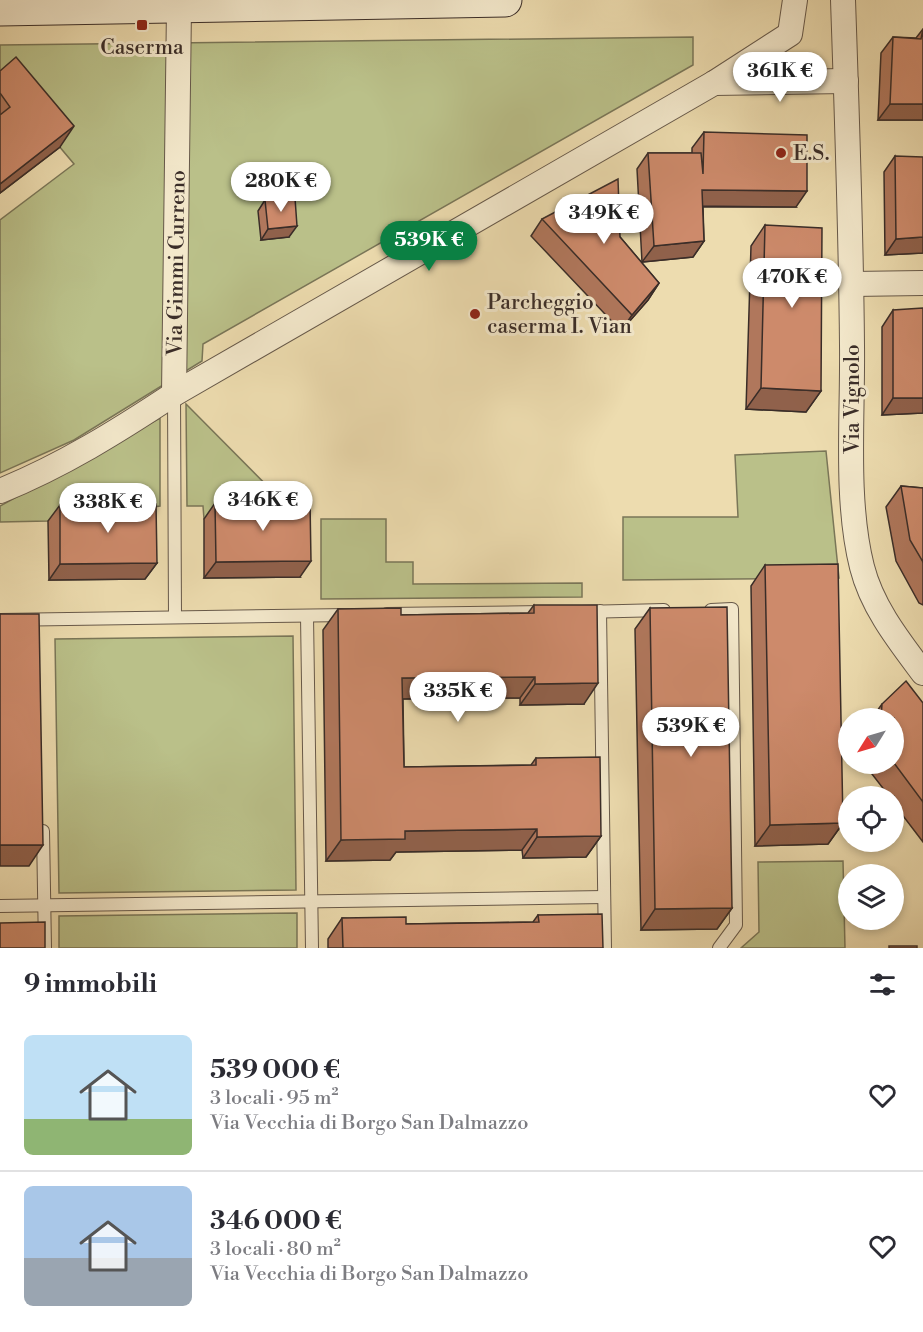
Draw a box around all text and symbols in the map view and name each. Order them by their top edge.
marker: Caserma [135,18,149,32]
place label: Caserma [100,35,184,61]
pin: 361K € [731,52,829,103]
text: 361K € [747,59,813,84]
place label: E.S. [793,141,830,167]
marker: E.S. [774,146,788,160]
pin: 280K € [232,162,330,213]
text: 280K € [245,169,317,194]
street label: Via Gimmi Curreno [162,170,192,357]
pin: 349K € [555,194,653,245]
text: 349K € [569,201,639,226]
pin: 539K € [380,221,478,272]
text: 539K € [394,228,464,253]
pin: 470K € [743,258,841,309]
text: 470K € [757,265,827,290]
place label: Parcheggio caserma I. Vian [487,290,632,340]
marker: Parcheggio caserma I. Vian [468,307,482,321]
street label: Via Vignolo [840,344,866,455]
pin: 346K € [214,481,312,532]
pin: 338K € [59,483,157,534]
text: 346K € [228,488,298,513]
text: 338K € [73,490,143,515]
pin: 335K € [409,672,507,723]
text: 335K € [424,679,492,704]
pin: 539K € [642,707,740,758]
north arrow [838,708,904,774]
map controls [838,708,904,930]
text: 539K € [656,714,726,739]
button: locate [838,786,904,852]
button: layers [838,864,904,930]
text: 9 immobili [24,968,157,1000]
icon: filters [866,968,899,1001]
text: 539 000 € [210,1054,340,1086]
icon: home [72,1059,144,1131]
icon: heart [866,1079,899,1112]
text: 3 locali · 95 m² [210,1086,338,1111]
text: Via Vecchia di Borgo San Dalmazzo [210,1111,528,1136]
text: 346 000 € [210,1205,342,1237]
icon: home [72,1210,144,1282]
icon: heart [866,1230,899,1263]
text: 3 locali · 80 m² [210,1237,341,1262]
text: Via Vecchia di Borgo San Dalmazzo [210,1262,528,1287]

